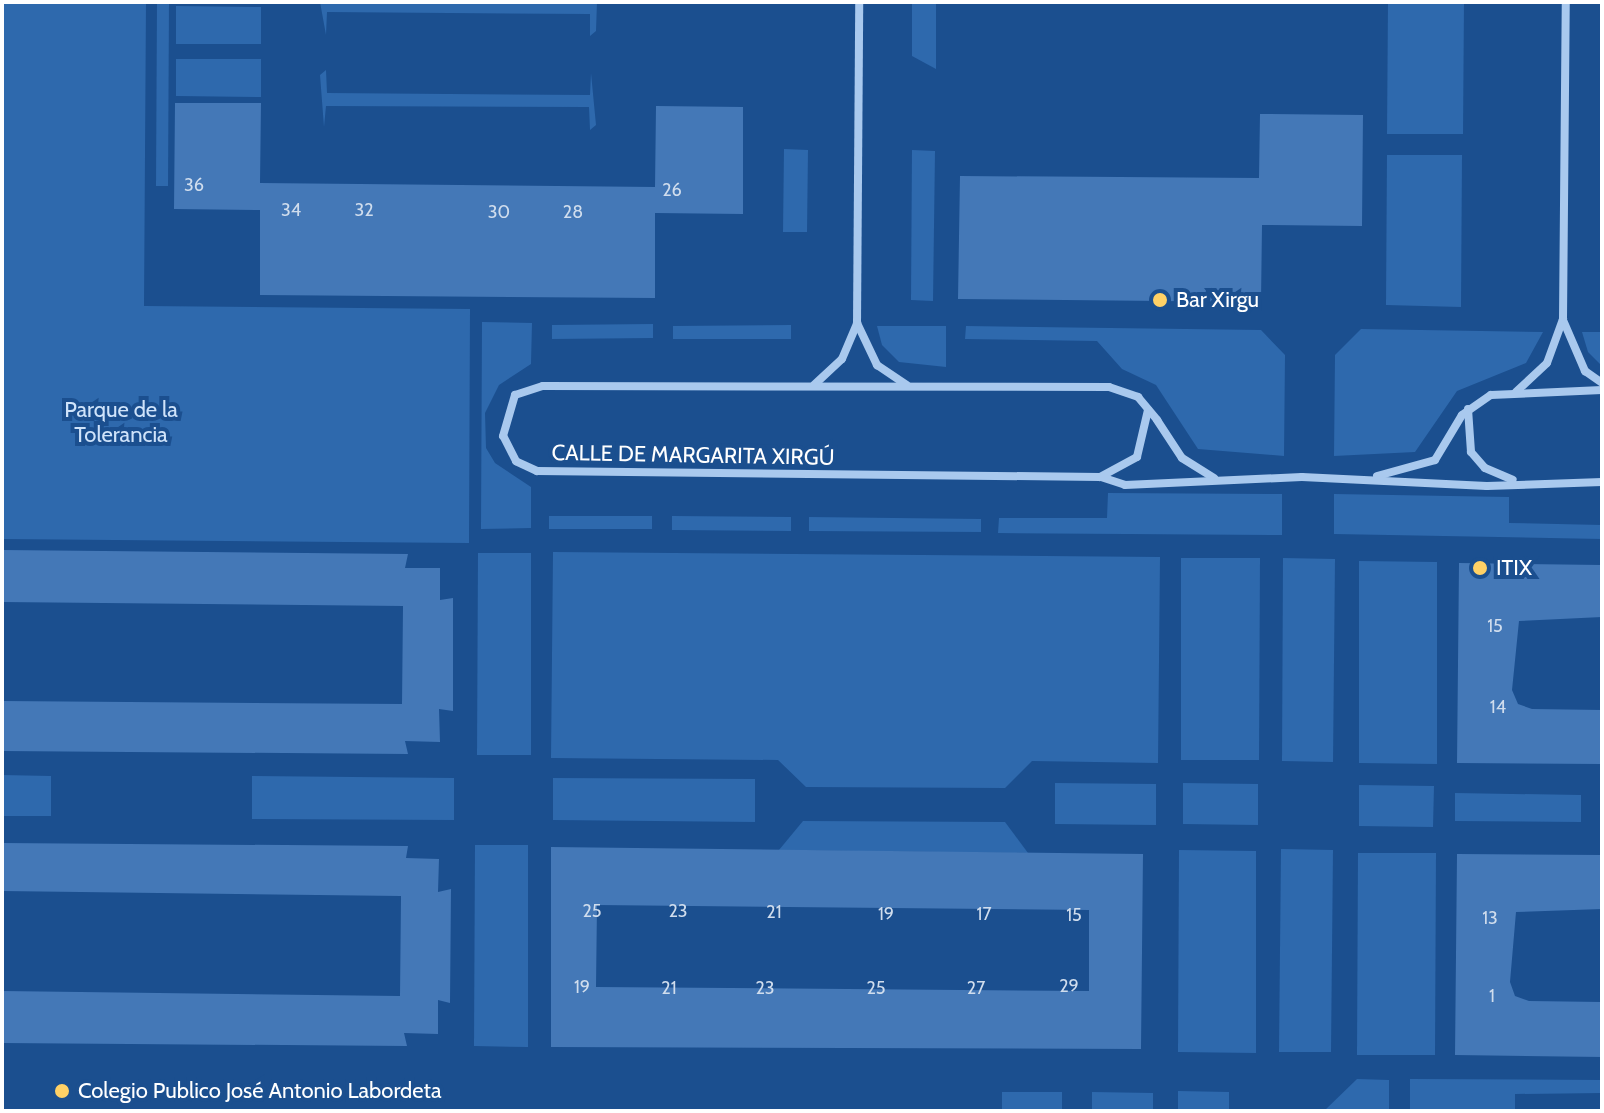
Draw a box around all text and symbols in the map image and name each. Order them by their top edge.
house number: 36 [184,174,204,196]
house number: 26 [662,179,682,201]
house number: 34 [281,199,301,221]
house number: 32 [354,199,374,221]
house number: 30 [488,201,510,223]
house number: 28 [563,201,583,223]
place label: Bar Xirgu [1176,287,1259,313]
marker: Bar Xirgu [1151,291,1169,309]
park label: Parque de la Tolerancia [64,396,178,448]
street label: CALLE DE MARGARITA XIRGÚ [551,439,835,471]
place label: ITIX [1496,555,1532,581]
marker: ITIX [1471,559,1489,577]
house number: 15 [1487,615,1503,637]
house number: 14 [1490,696,1506,718]
house number: 25 [582,900,602,922]
house number: 23 [668,900,688,922]
house number: 21 [766,901,782,923]
house number: 19 [878,903,894,925]
house number: 17 [977,903,991,925]
house number: 15 [1066,904,1082,926]
house number: 13 [1482,907,1498,929]
house number: 29 [1059,975,1079,997]
house number: 19 [574,976,590,998]
house number: 21 [661,977,677,999]
house number: 23 [755,977,775,999]
house number: 25 [866,977,886,999]
house number: 27 [967,977,985,999]
house number: 1 [1489,985,1495,1007]
place label: Colegio Publico José Antonio Labordeta [78,1078,442,1104]
marker: Colegio Publico José Antonio Labordeta [53,1082,71,1100]

